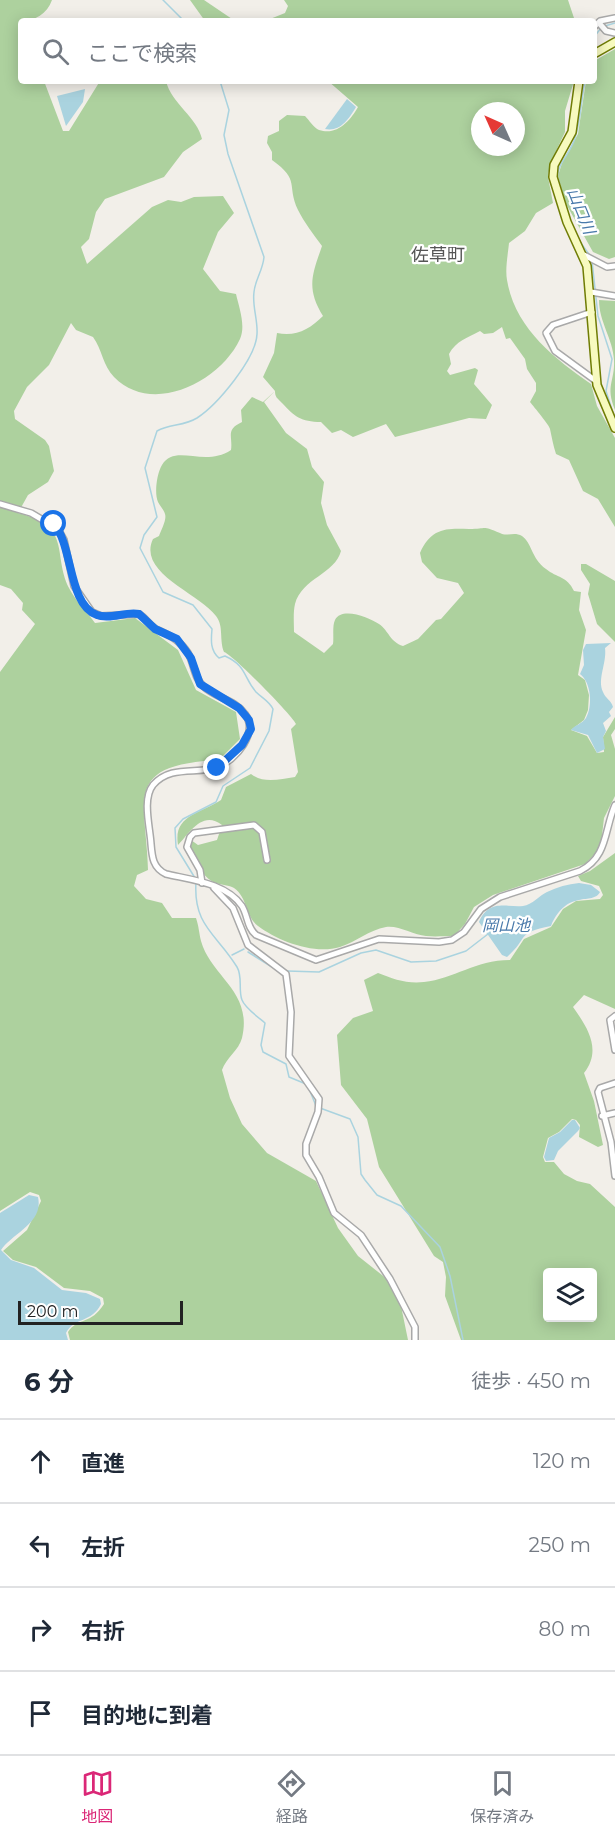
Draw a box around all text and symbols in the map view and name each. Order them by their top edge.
search box [18,18,597,84]
icon: search [39,35,72,68]
text: ここで検索 [87,40,197,67]
north arrow [471,102,525,156]
water label: 山口川 [563,185,600,239]
district label: 佐草町 [411,244,465,266]
route start [40,510,66,536]
route end [203,754,229,780]
water label: 岡山池 [482,916,532,935]
map controls [543,1268,597,1322]
button: layers [543,1268,597,1322]
scale bar [18,1298,183,1326]
text: 200 m [27,1302,78,1321]
text: 6 分 [24,1366,74,1398]
text: 徒歩 · 450 m [471,1369,591,1393]
icon: ahead [24,1445,57,1478]
text: 120 m [533,1449,591,1473]
text: 直進 [81,1450,125,1477]
icon: left [24,1529,57,1562]
text: 250 m [529,1533,591,1557]
text: 左折 [81,1534,125,1561]
icon: right [24,1613,57,1646]
text: 80 m [539,1617,591,1641]
text: 右折 [81,1618,125,1645]
icon: arrive [24,1697,57,1730]
text: 目的地に到着 [81,1702,213,1729]
tab: 地図 [81,1767,114,1827]
tab: 経路 [275,1767,308,1827]
tab: 保存済み [470,1767,534,1827]

